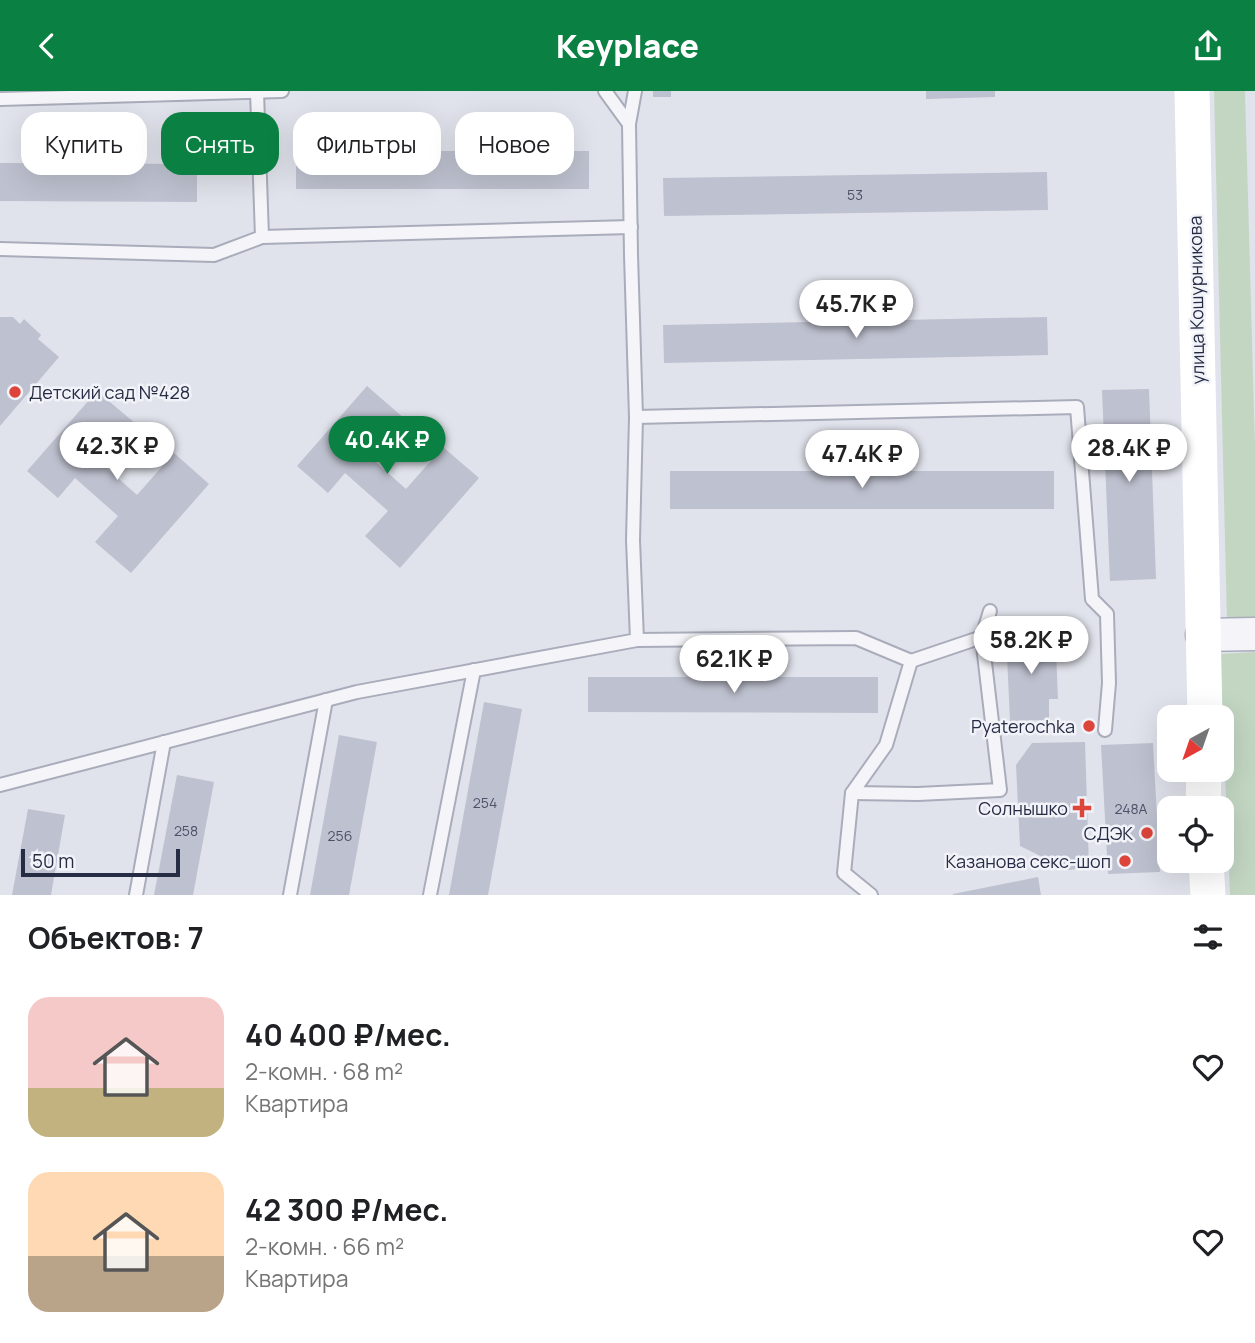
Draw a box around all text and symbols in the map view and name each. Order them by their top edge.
text: Keyplace [556,24,699,68]
icon: back [28,27,66,65]
icon: share [1189,27,1227,65]
chip: Купить [21,112,147,175]
chip: Снять [161,112,279,175]
chip: Фильтры [293,112,441,175]
chip: Новое [455,112,574,175]
house number: 53 [847,185,863,204]
street label: улица Кошурникова [1183,215,1209,385]
pin: 45.7K ₽ [791,281,921,340]
text: 45.7K ₽ [815,287,897,319]
place label: Детский сад №428 [29,380,190,404]
marker: Детский сад №428 [7,384,23,400]
pin: 40.4K ₽ [322,417,452,476]
pin: 42.3K ₽ [52,423,182,482]
text: 40.4K ₽ [345,423,429,455]
pin: 28.4K ₽ [1064,425,1194,484]
text: 42.3K ₽ [76,429,158,461]
pin: 47.4K ₽ [797,431,927,490]
text: 28.4K ₽ [1087,431,1171,463]
text: 47.4K ₽ [821,437,903,469]
pin: 58.2K ₽ [966,617,1096,676]
text: 58.2K ₽ [989,623,1073,655]
pin: 62.1K ₽ [669,635,799,695]
text: 62.1K ₽ [695,642,773,674]
north arrow [1157,705,1234,782]
map controls [1157,705,1234,873]
place label: Pyaterochka [971,714,1075,738]
marker: Pyaterochka [1081,718,1097,734]
house number: 254 [473,793,497,812]
place label: Солнышко [978,796,1068,820]
button: locate [1157,796,1234,873]
house number: 248А [1115,799,1148,818]
marker: Солнышко [1074,800,1090,816]
house number: 258 [174,821,198,840]
place label: СДЭК [1084,821,1133,845]
marker: СДЭК [1139,825,1155,841]
house number: 256 [328,826,352,845]
scale bar [21,846,180,878]
text: 50 m [32,848,74,874]
place label: Казанова секс-шоп [945,849,1111,873]
marker: Казанова секс-шоп [1117,853,1133,869]
text: Объектов: 7 [28,917,204,958]
icon: filters [1189,918,1227,956]
text: 40 400 ₽/мес. [245,1014,451,1055]
icon: home [84,1025,168,1109]
icon: heart [1189,1048,1227,1086]
text: 2-комн. · 68 m² [245,1055,403,1087]
text: Квартира [245,1087,349,1119]
text: 42 300 ₽/мес. [245,1189,448,1230]
icon: home [84,1200,168,1284]
icon: heart [1189,1223,1227,1261]
text: 2-комн. · 66 m² [245,1230,404,1262]
text: Квартира [245,1262,349,1294]

